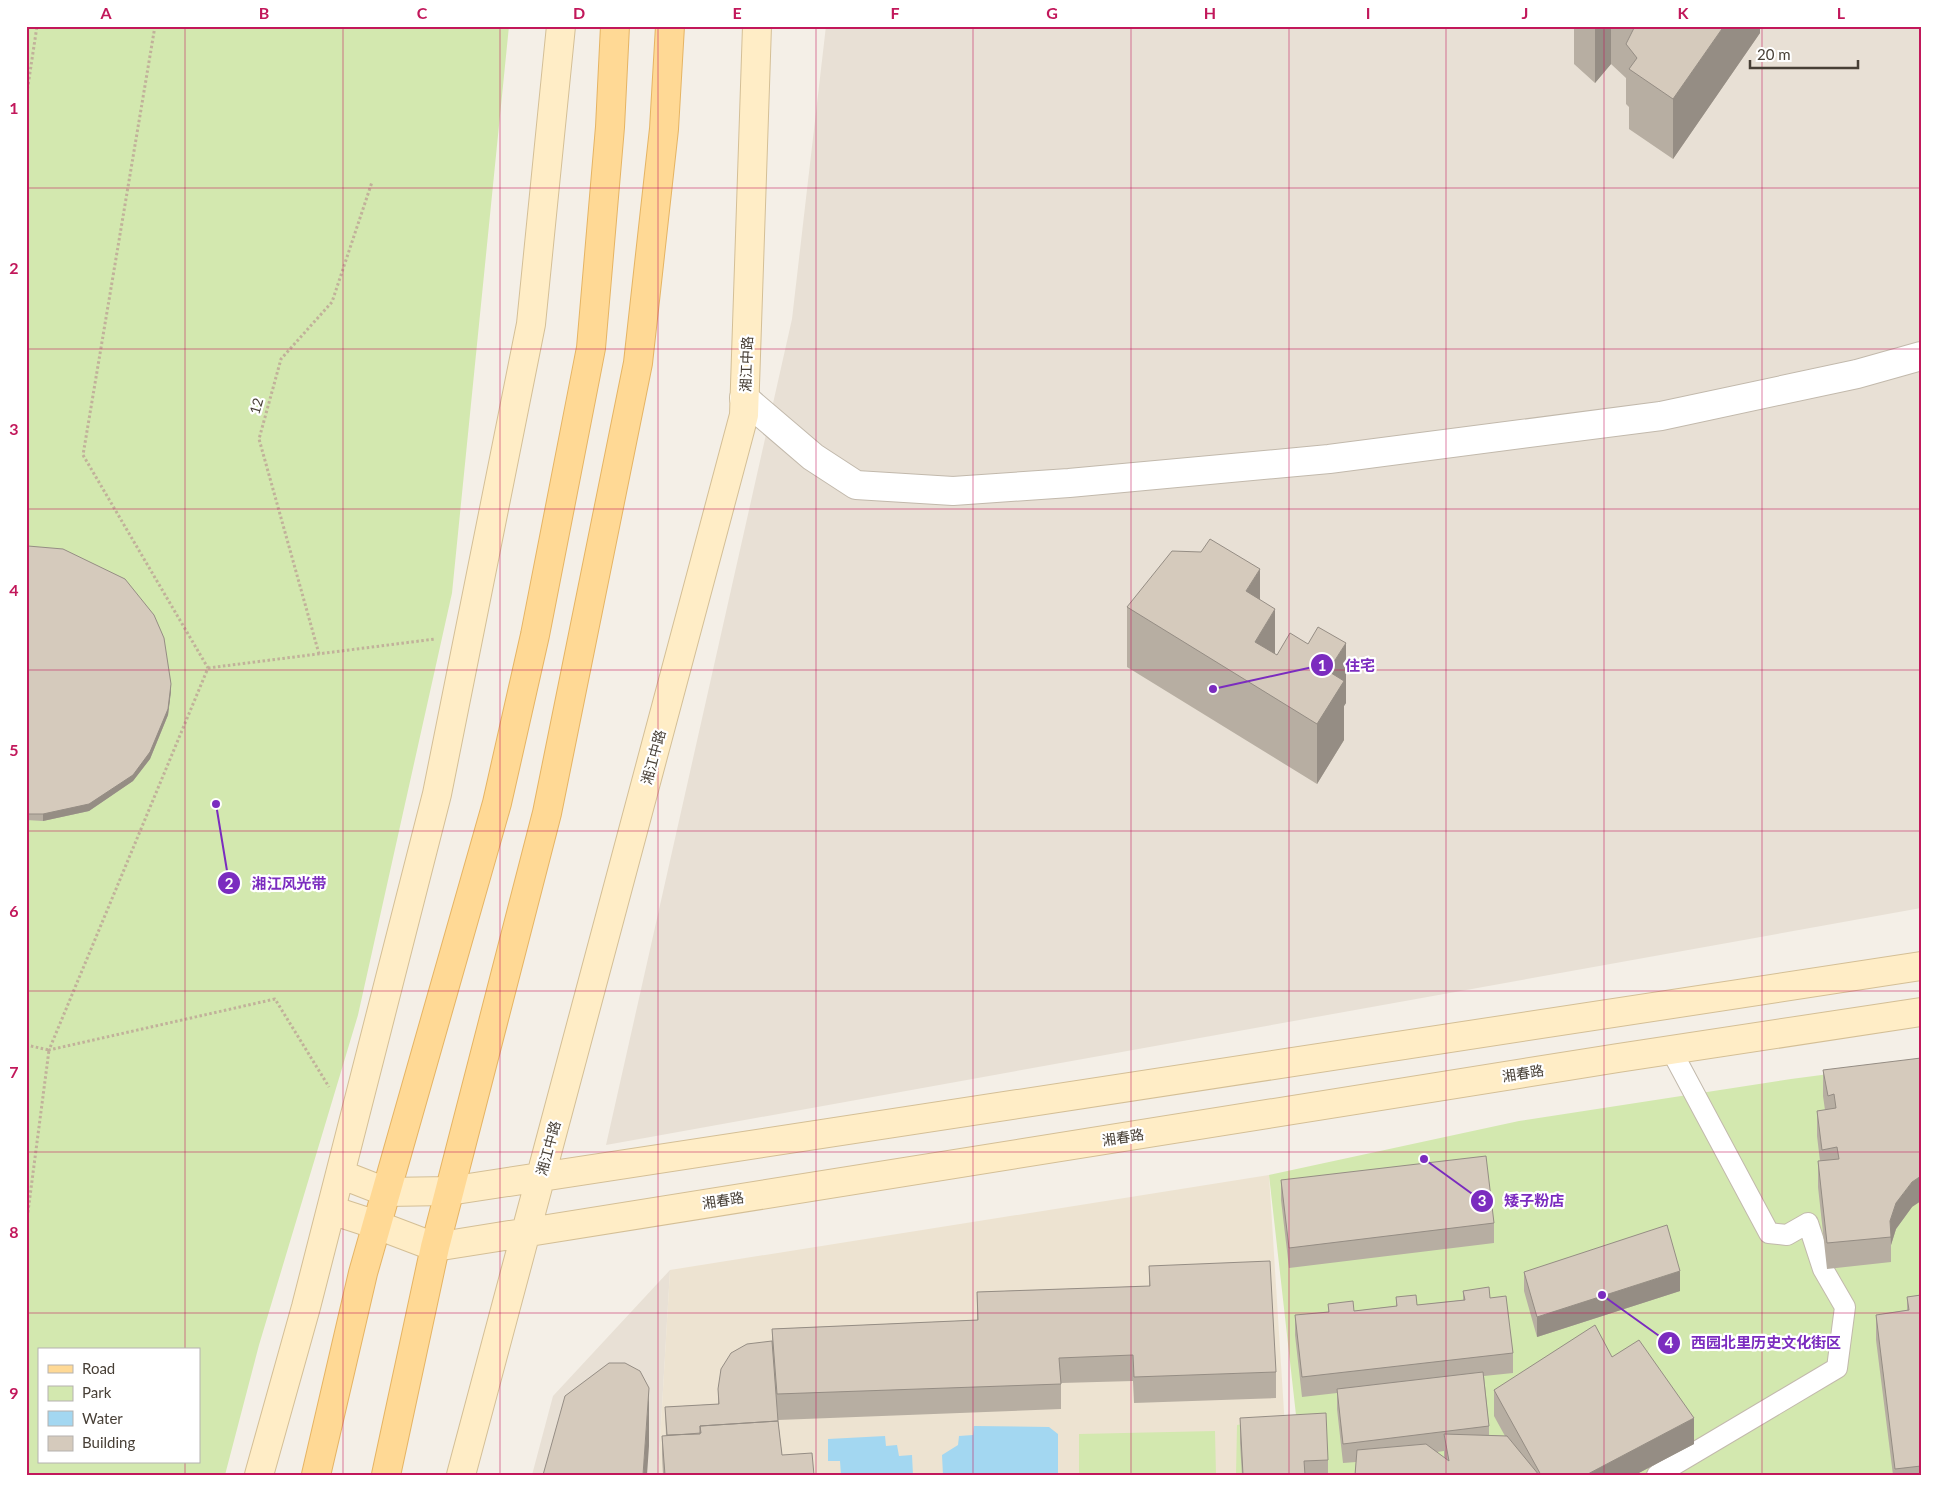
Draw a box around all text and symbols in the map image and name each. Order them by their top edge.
text: A [99,3,112,22]
text: B [259,3,269,22]
text: C [417,3,428,22]
text: D [573,3,585,22]
text: E [732,3,742,22]
text: F [890,3,900,22]
text: G [1046,3,1058,22]
text: H [1204,3,1216,22]
text: I [1366,3,1370,22]
text: J [1522,3,1528,22]
text: K [1678,3,1690,22]
text: L [1837,3,1846,22]
scale bar [1750,38,1857,70]
text: 20 m [1757,45,1791,63]
text: 1 [9,98,19,117]
text: 2 [9,258,19,277]
street label: 湘江中路 [737,336,755,392]
street label: 12 [246,396,266,416]
text: 3 [9,419,19,438]
text: 4 [9,580,19,599]
callout: 住宅 [1310,650,1385,680]
text: 1 [1318,656,1326,674]
text: 住宅 [1345,656,1375,674]
street label: 湘江中路 [638,728,668,786]
text: 5 [9,740,19,759]
callout: 湘江风光带 [216,868,336,898]
text: 2 [225,874,234,892]
text: 湘江风光带 [251,874,327,892]
text: 6 [9,901,19,920]
street label: 湘春路 [1501,1061,1545,1085]
text: 7 [9,1062,19,1081]
street label: 湘江中路 [533,1119,563,1177]
street label: 湘春路 [1101,1125,1145,1149]
callout: 矮子粉店 [1469,1186,1574,1216]
street label: 湘春路 [701,1188,745,1212]
text: 3 [1478,1191,1486,1209]
text: 矮子粉店 [1504,1191,1564,1209]
text: 8 [9,1222,19,1241]
callout: 西园北里历史文化街区 [1656,1328,1851,1358]
text: 4 [1665,1333,1674,1351]
text: 西园北里历史文化街区 [1691,1333,1841,1351]
legend [38,1348,200,1464]
text: Road [82,1359,115,1377]
text: 9 [9,1383,19,1402]
text: Park [82,1383,112,1401]
text: Water [82,1409,123,1427]
text: Building [82,1433,135,1451]

